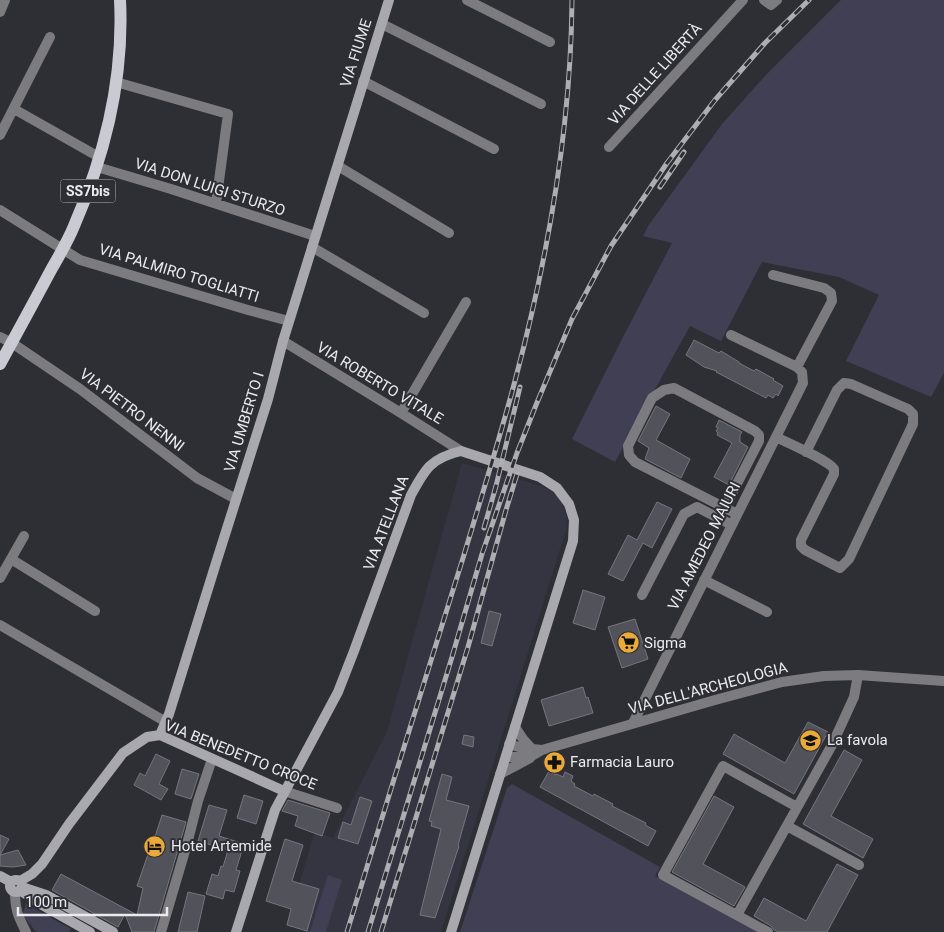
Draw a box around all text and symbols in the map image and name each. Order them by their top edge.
street label: VIA FIUME [336,16,376,90]
street label: VIA DELLE LIBERTÀ [605,19,706,129]
street label: VIA DON LUIGI STURZO [132,154,288,220]
road number: SS7bis [61,180,116,202]
street label: VIA PALMIRO TOGLIATTI [97,240,261,306]
street label: VIA ROBERTO VITALE [314,338,447,428]
street label: VIA PIETRO NENNI [76,365,188,455]
street label: VIA UMBERTO I [220,370,268,474]
street label: VIA ATELLANA [360,473,412,573]
street label: VIA AMEDEO MAIURI [664,479,744,613]
supermarket icon: Sigma [616,631,640,655]
place label: Sigma [644,634,686,652]
street label: VIA DELL'ARCHEOLOGIA [626,658,790,718]
street label: VIA BENEDETTO CROCE [162,716,320,794]
school or university icon: La favola [799,728,823,752]
place label: La favola [827,731,888,749]
pharmacy icon: Farmacia Lauro [542,750,566,774]
place label: Farmacia Lauro [570,753,674,771]
hotel icon: Hotel Artemide [143,834,167,858]
place label: Hotel Artemide [171,837,272,855]
scale bar [18,884,166,916]
text: 100 m [25,893,67,911]

